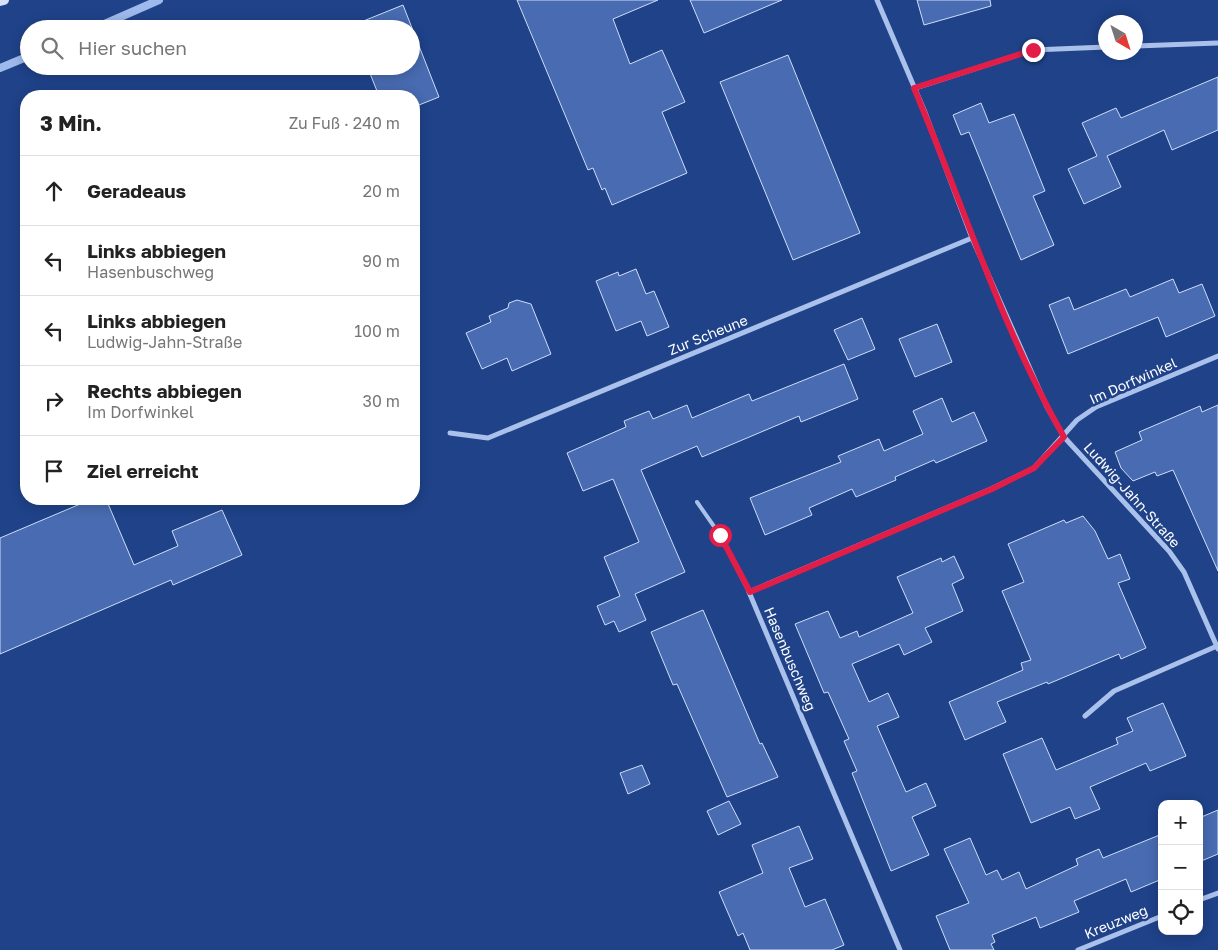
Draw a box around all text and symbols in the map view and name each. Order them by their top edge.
north arrow [1098,15,1143,60]
search box [20,20,420,75]
icon: search [38,34,66,62]
text: Hier suchen [78,36,187,59]
route end [1022,39,1045,62]
text: 3 Min. [40,110,102,136]
text: Zu Fuß · 240 m [289,113,400,133]
icon: ahead [40,177,68,205]
text: Geradeaus [87,179,186,202]
text: 20 m [363,181,400,201]
text: Links abbiegen [87,239,226,262]
icon: left [40,247,68,275]
text: 90 m [362,251,400,271]
text: Hasenbuschweg [87,262,214,282]
text: Links abbiegen [87,309,226,332]
street label: Zur Scheune [666,311,750,358]
icon: left [40,317,68,345]
text: 100 m [354,321,400,341]
text: Ludwig-Jahn-Straße [87,332,242,352]
street label: Im Dorfwinkel [1087,354,1179,407]
text: Rechts abbiegen [87,379,242,402]
icon: right [40,387,68,415]
text: 30 m [363,391,400,411]
text: Im Dorfwinkel [87,402,194,422]
street label: Ludwig-Jahn-Straße [1081,439,1184,551]
icon: arrive [40,457,68,485]
text: Ziel erreicht [87,459,199,482]
route start [709,524,732,547]
street label: Hasenbuschweg [761,604,820,713]
map controls [1158,800,1203,935]
button: + [1158,800,1203,845]
button: − [1158,845,1203,890]
button: locate [1158,890,1203,935]
street label: Kreuzweg [1082,901,1150,942]

